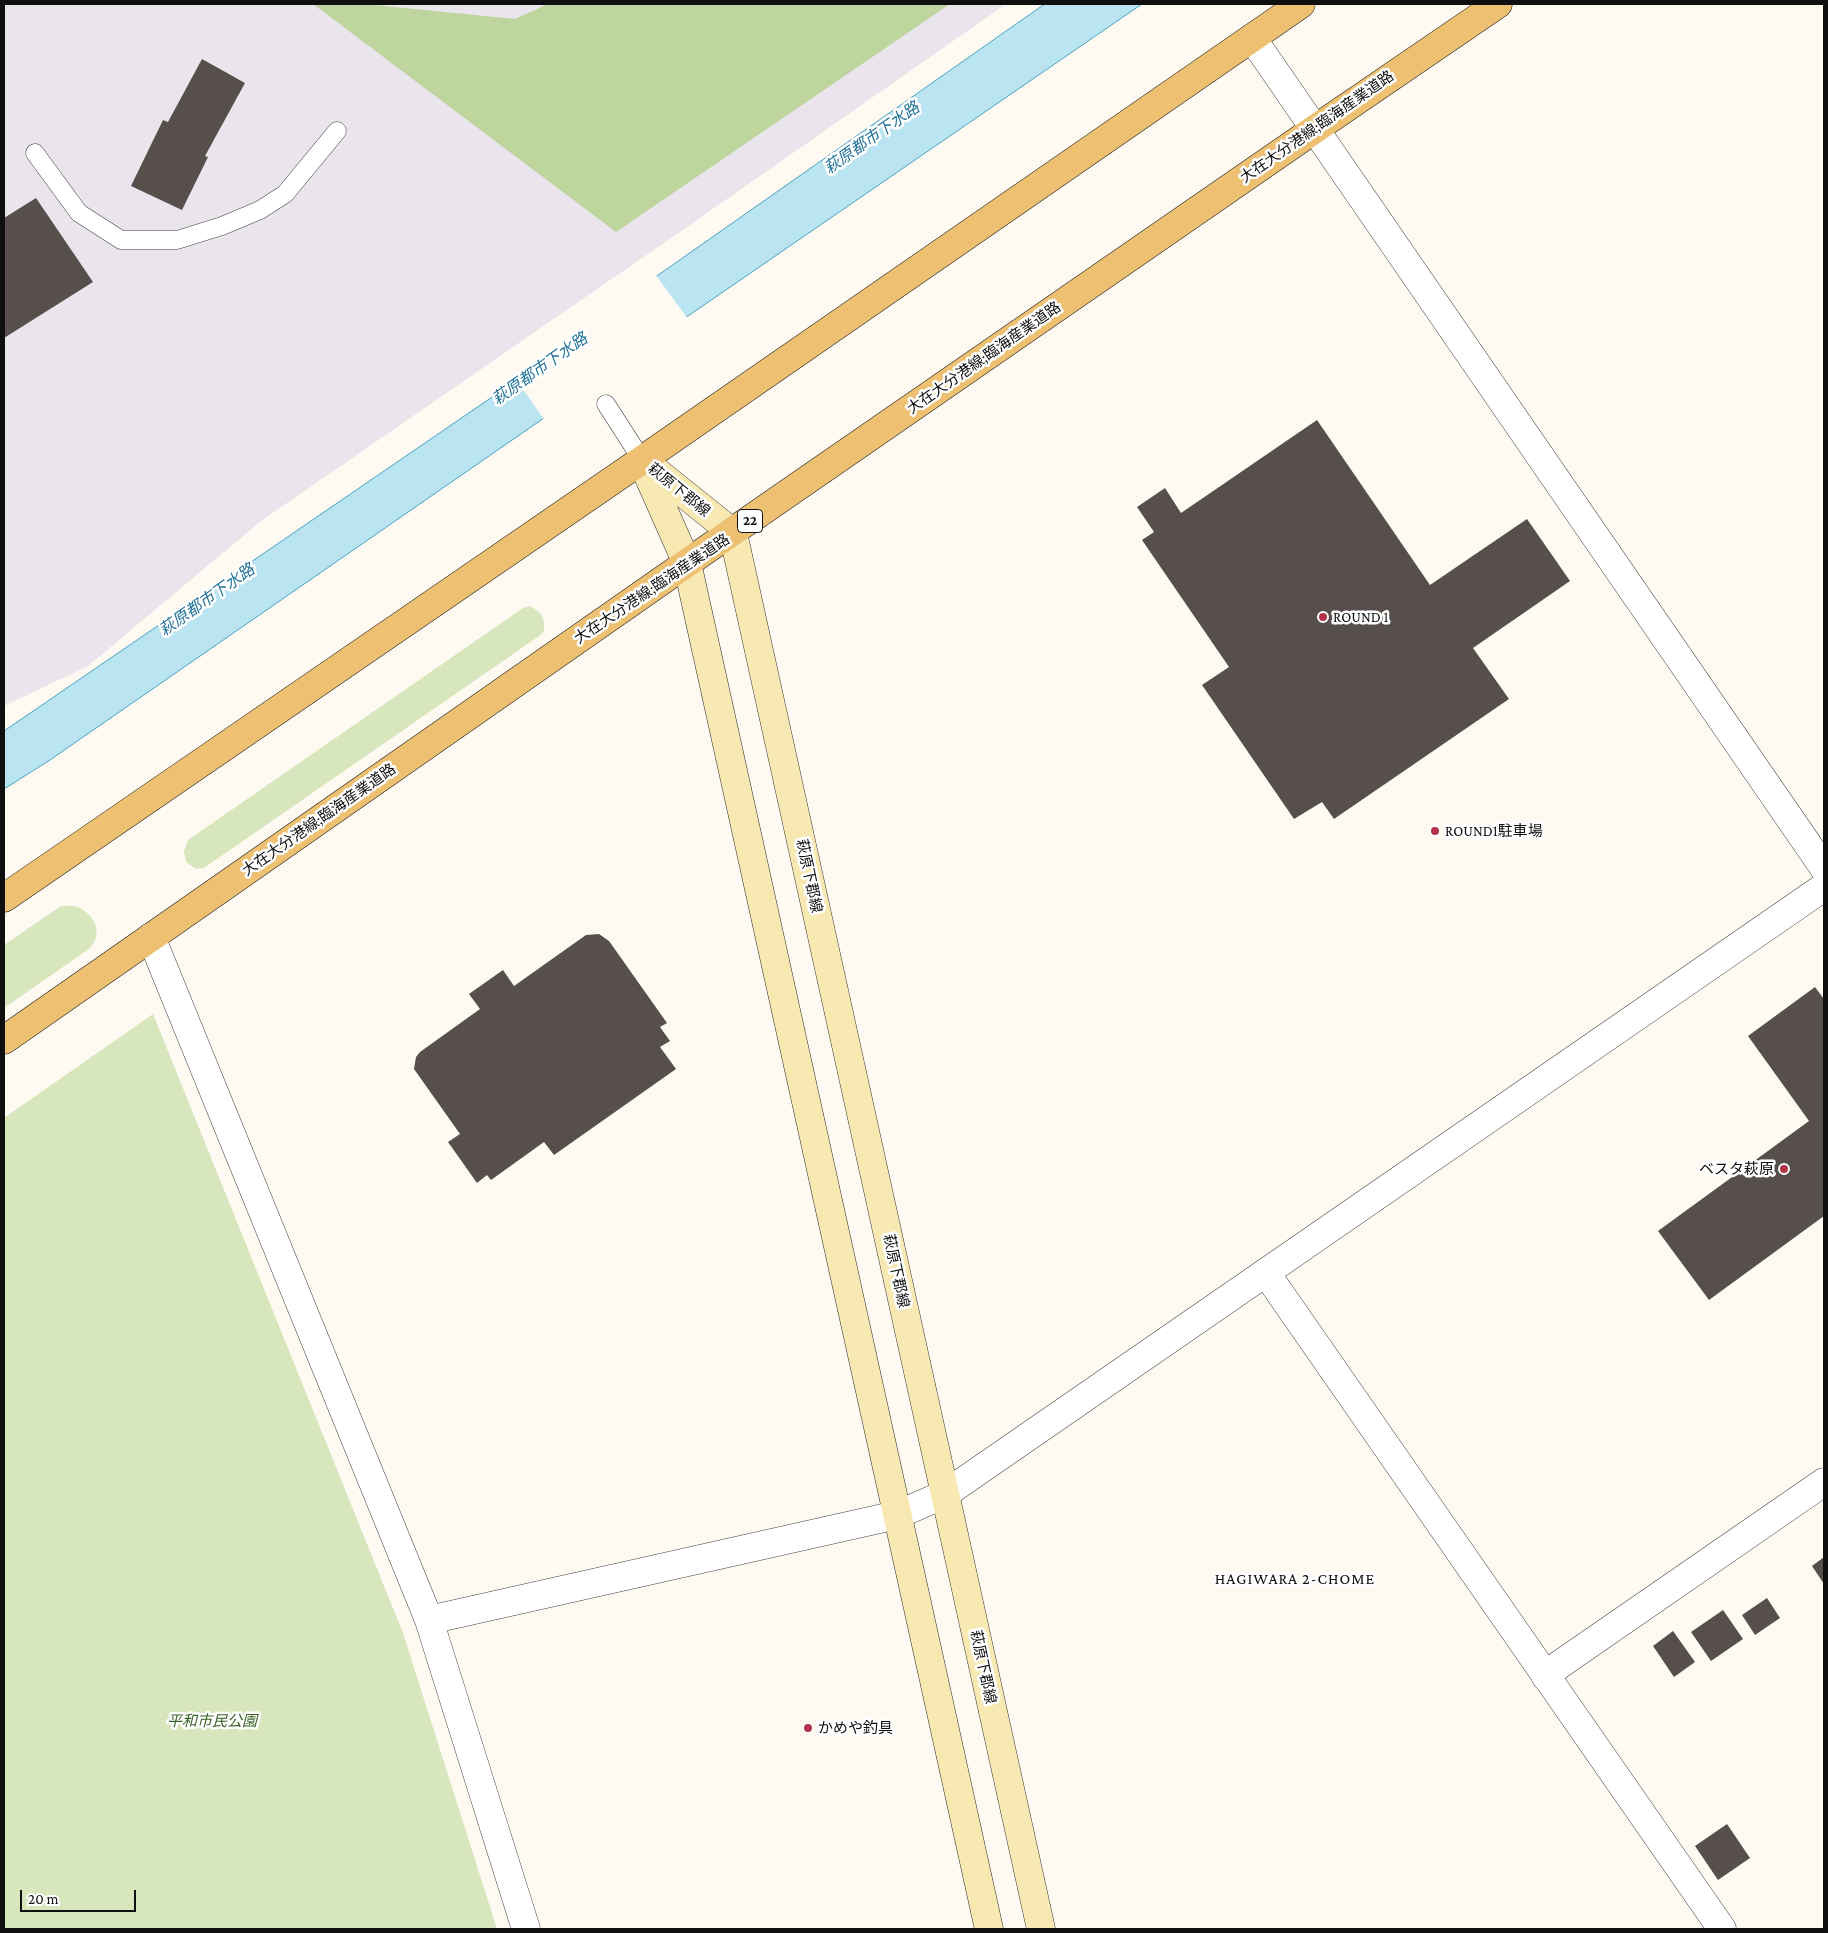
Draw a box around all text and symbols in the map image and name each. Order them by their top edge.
street label: 大在大分港線;臨海産業道路 [1237,67,1397,187]
water label: 萩原都市下水路 [821,98,923,178]
street label: 大在大分港線;臨海産業道路 [904,298,1064,418]
water label: 萩原都市下水路 [489,329,591,409]
street label: 萩原下郡線 [644,459,714,521]
road number: 22 [738,510,762,532]
street label: 大在大分港線;臨海産業道路 [571,530,733,648]
water label: 萩原都市下水路 [156,560,258,640]
place label: ROUND 1 [1333,608,1389,626]
marker: ROUND 1 [1317,611,1329,623]
street label: 大在大分港線;臨海産業道路 [239,760,399,880]
place label: ROUND1駐車場 [1445,822,1543,840]
marker: ROUND1駐車場 [1429,825,1441,837]
street label: 萩原下郡線 [792,837,826,915]
place label: ベスタ萩原 [1699,1160,1774,1178]
marker: ベスタ萩原 [1778,1163,1790,1175]
street label: 萩原下郡線 [879,1232,913,1310]
district label: HAGIWARA 2-CHOME [1213,1569,1377,1589]
street label: 萩原下郡線 [966,1628,1000,1706]
park label: 平和市民公園 [167,1712,257,1730]
place label: かめや釣具 [818,1719,893,1737]
marker: かめや釣具 [802,1722,814,1734]
scale bar [22,1880,139,1912]
text: 20 m [28,1891,59,1907]

